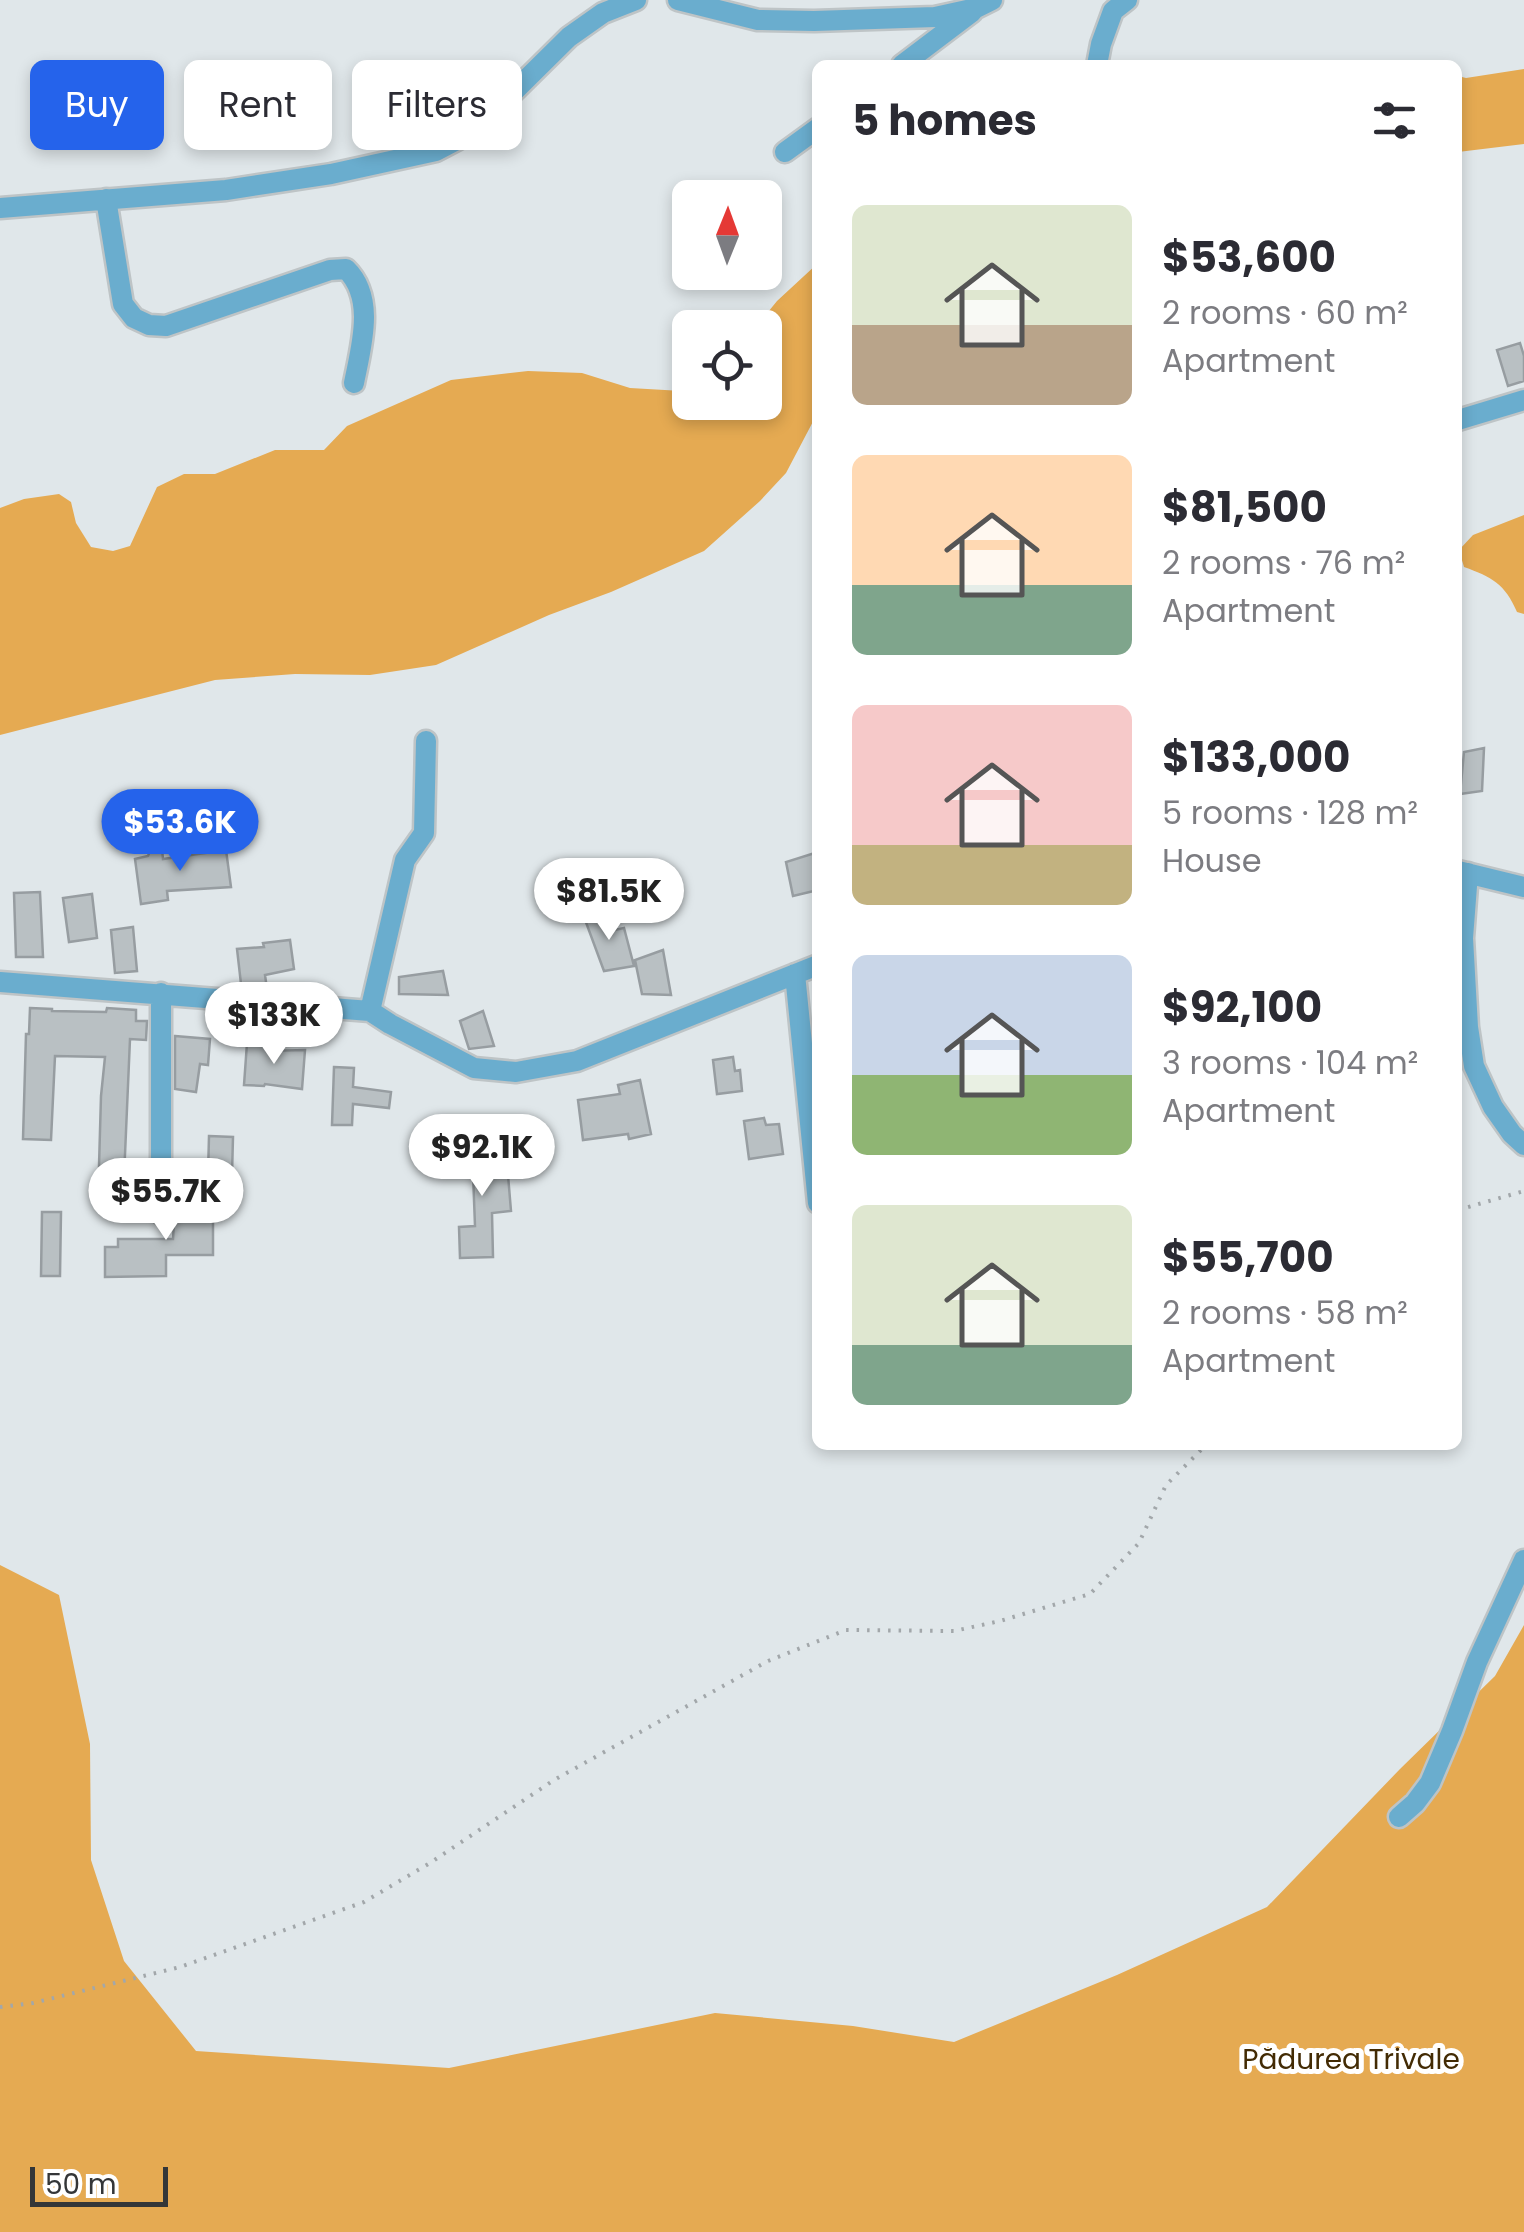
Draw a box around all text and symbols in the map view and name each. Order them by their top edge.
chip: Buy [30,60,164,150]
chip: Rent [184,60,332,150]
chip: Filters [352,60,522,150]
text: 5 homes [852,91,1037,150]
icon: filters [1367,93,1422,148]
north arrow [672,180,782,290]
map controls [672,180,782,420]
text: $53,600 [1162,228,1336,287]
icon: home [932,245,1052,365]
text: 2 rooms · 60 m² [1162,290,1408,335]
button: locate [672,310,782,420]
text: Apartment [1162,338,1335,383]
text: $81,500 [1162,478,1327,537]
icon: home [932,495,1052,615]
text: 2 rooms · 76 m² [1162,540,1405,585]
text: Apartment [1162,588,1335,633]
text: $133,000 [1162,728,1350,787]
icon: home [932,745,1052,865]
pin: $53.6K [99,789,261,874]
text: 5 rooms · 128 m² [1162,790,1418,835]
text: $53.6K [124,799,236,844]
text: House [1162,838,1262,883]
pin: $81.5K [528,858,690,943]
text: $81.5K [556,868,662,913]
text: $92,100 [1162,978,1322,1037]
pin: $133K [204,982,344,1067]
text: $133K [227,992,321,1037]
icon: home [932,995,1052,1115]
text: 3 rooms · 104 m² [1162,1040,1418,1085]
text: Apartment [1162,1088,1335,1133]
pin: $92.1K [401,1114,563,1199]
text: $92.1K [431,1124,533,1169]
pin: $55.7K [85,1158,247,1243]
text: $55.7K [110,1168,222,1213]
text: $55,700 [1162,1228,1334,1287]
icon: home [932,1245,1052,1365]
text: 2 rooms · 58 m² [1162,1290,1408,1335]
text: Apartment [1162,1338,1335,1383]
park label: Pădurea Trivale [1242,2040,1460,2079]
scale bar [30,2162,168,2206]
text: 50 m [45,2165,116,2204]

